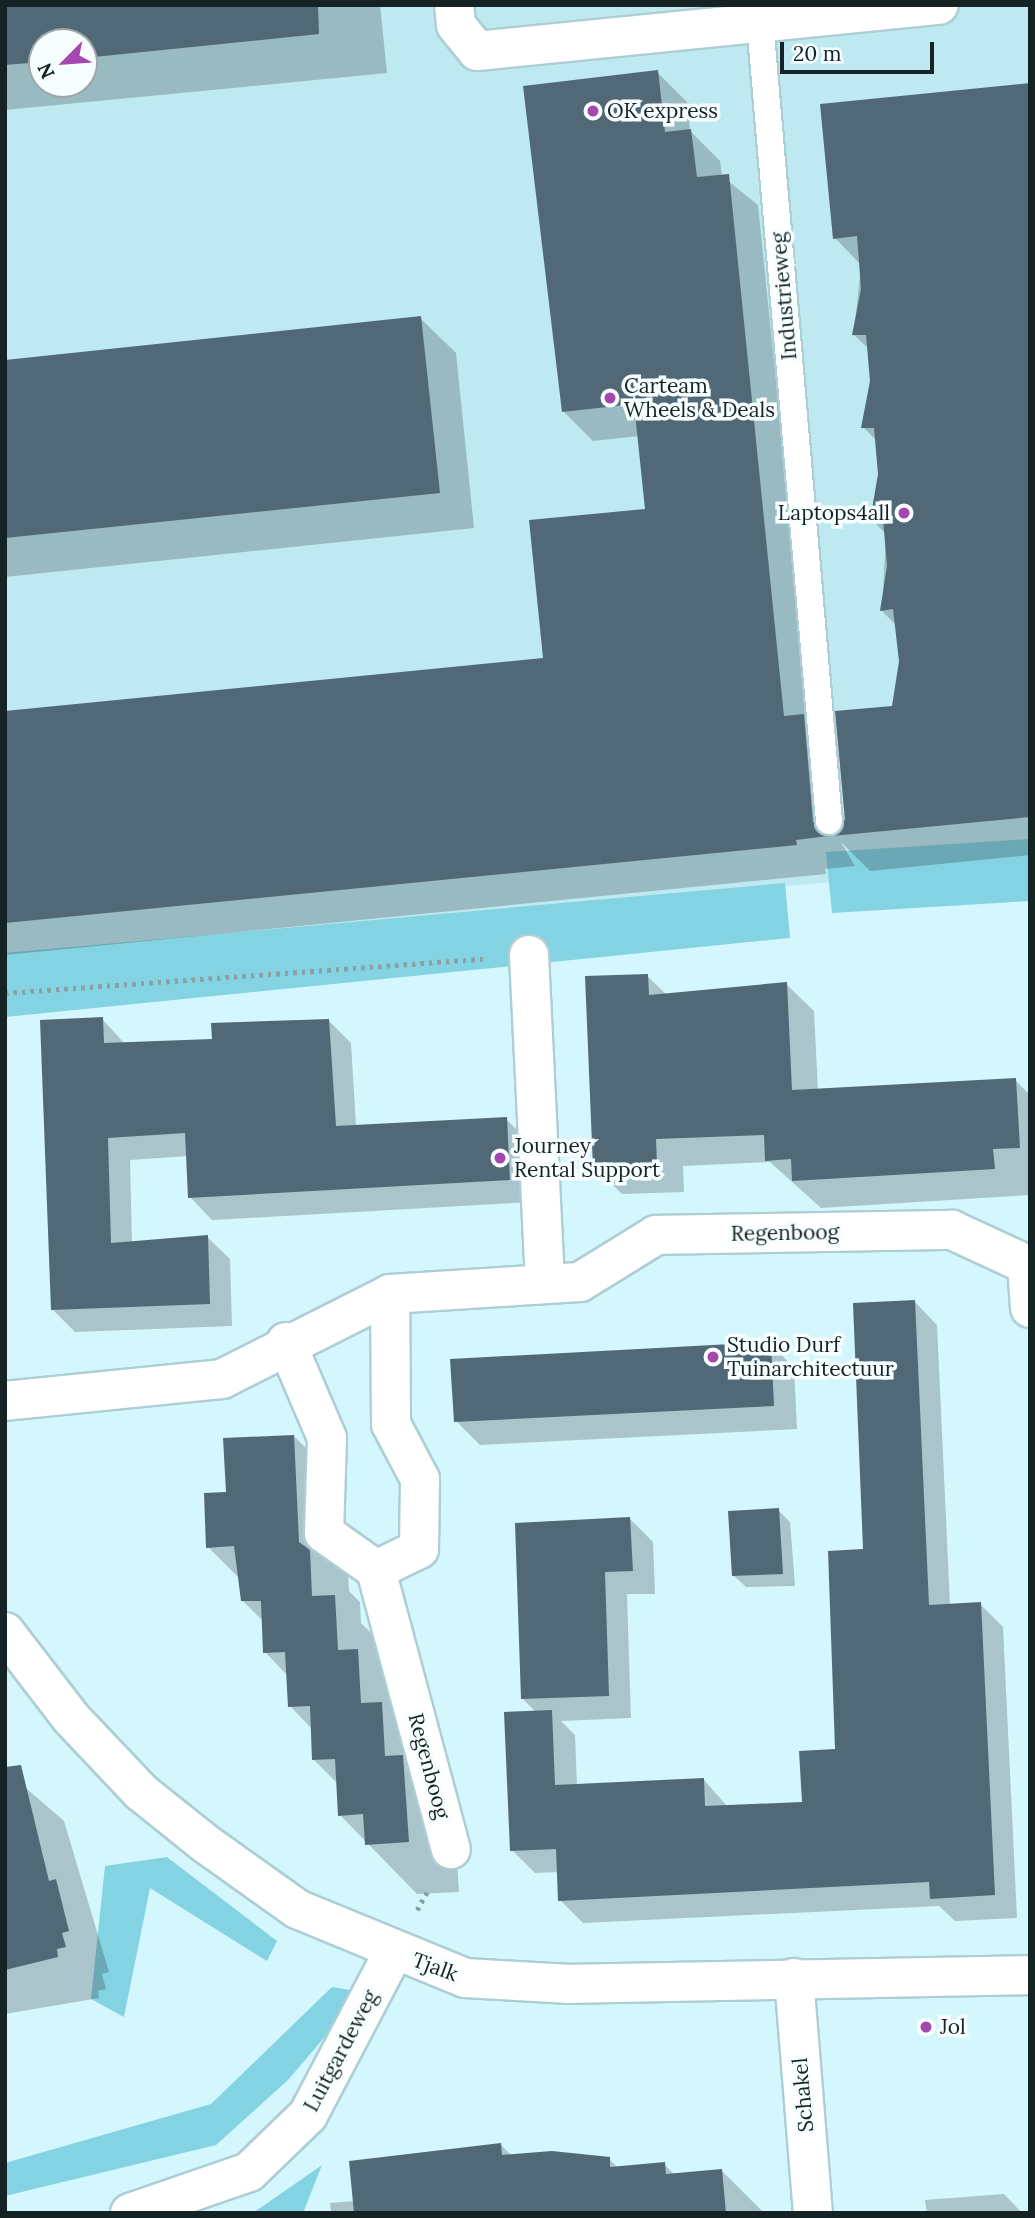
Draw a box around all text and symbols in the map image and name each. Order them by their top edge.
north arrow [28,28,98,98]
scale bar [783,28,937,72]
text: 20 m [793,40,842,67]
text: N [32,59,60,83]
place label: OK express [607,98,718,124]
marker: OK express [585,103,601,119]
street label: Industrieweg [766,231,802,361]
place label: Carteam Wheels & Deals [624,373,775,423]
marker: Carteam Wheels & Deals [602,390,618,406]
place label: Laptops4all [778,500,890,526]
marker: Laptops4all [896,505,912,521]
place label: Journey Rental Support [514,1133,660,1183]
marker: Journey Rental Support [492,1150,508,1166]
street label: Regenboog [731,1219,839,1247]
place label: Studio Durf Tuinarchitectuur [727,1332,894,1382]
marker: Studio Durf Tuinarchitectuur [705,1349,721,1365]
street label: Regenboog [403,1710,455,1822]
street label: Tjalk [409,1947,461,1987]
street label: Luitgardeweg [298,1986,384,2116]
place label: Jol [940,2014,966,2040]
marker: Jol [918,2019,934,2035]
street label: Schakel [787,2057,819,2133]

